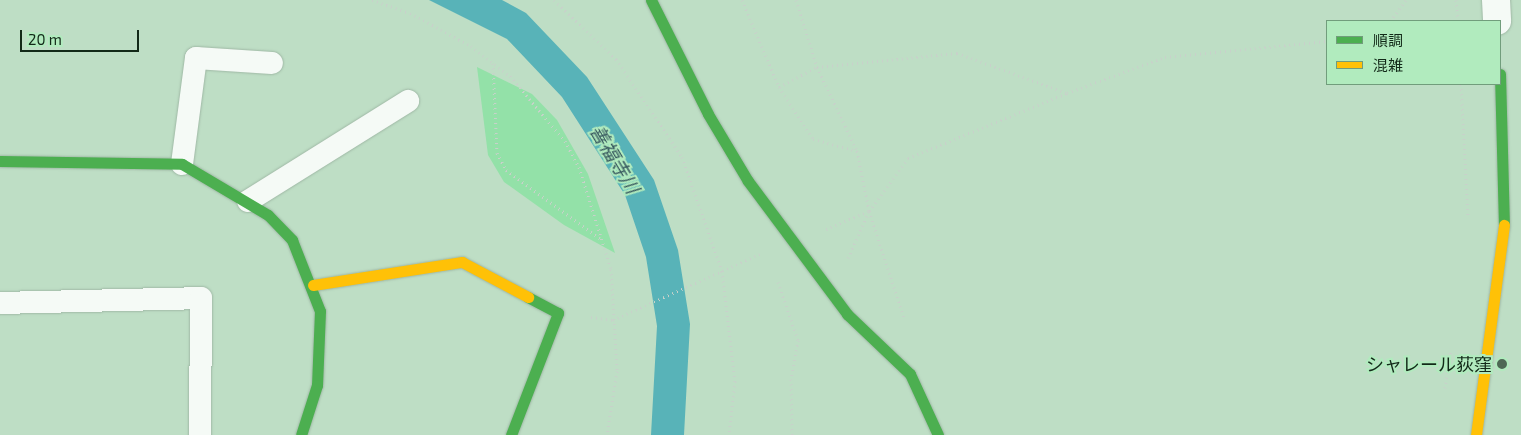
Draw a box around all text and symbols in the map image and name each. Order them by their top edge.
scale bar [22,20,141,52]
legend [1326,20,1501,85]
text: 20 m [28,30,62,48]
text: 順調 [1373,31,1403,49]
text: 混雑 [1373,56,1403,74]
water label: 善福寺川 [586,121,644,197]
place label: シャレール荻窪 [1366,353,1492,375]
marker: シャレール荻窪 [1496,358,1508,370]

